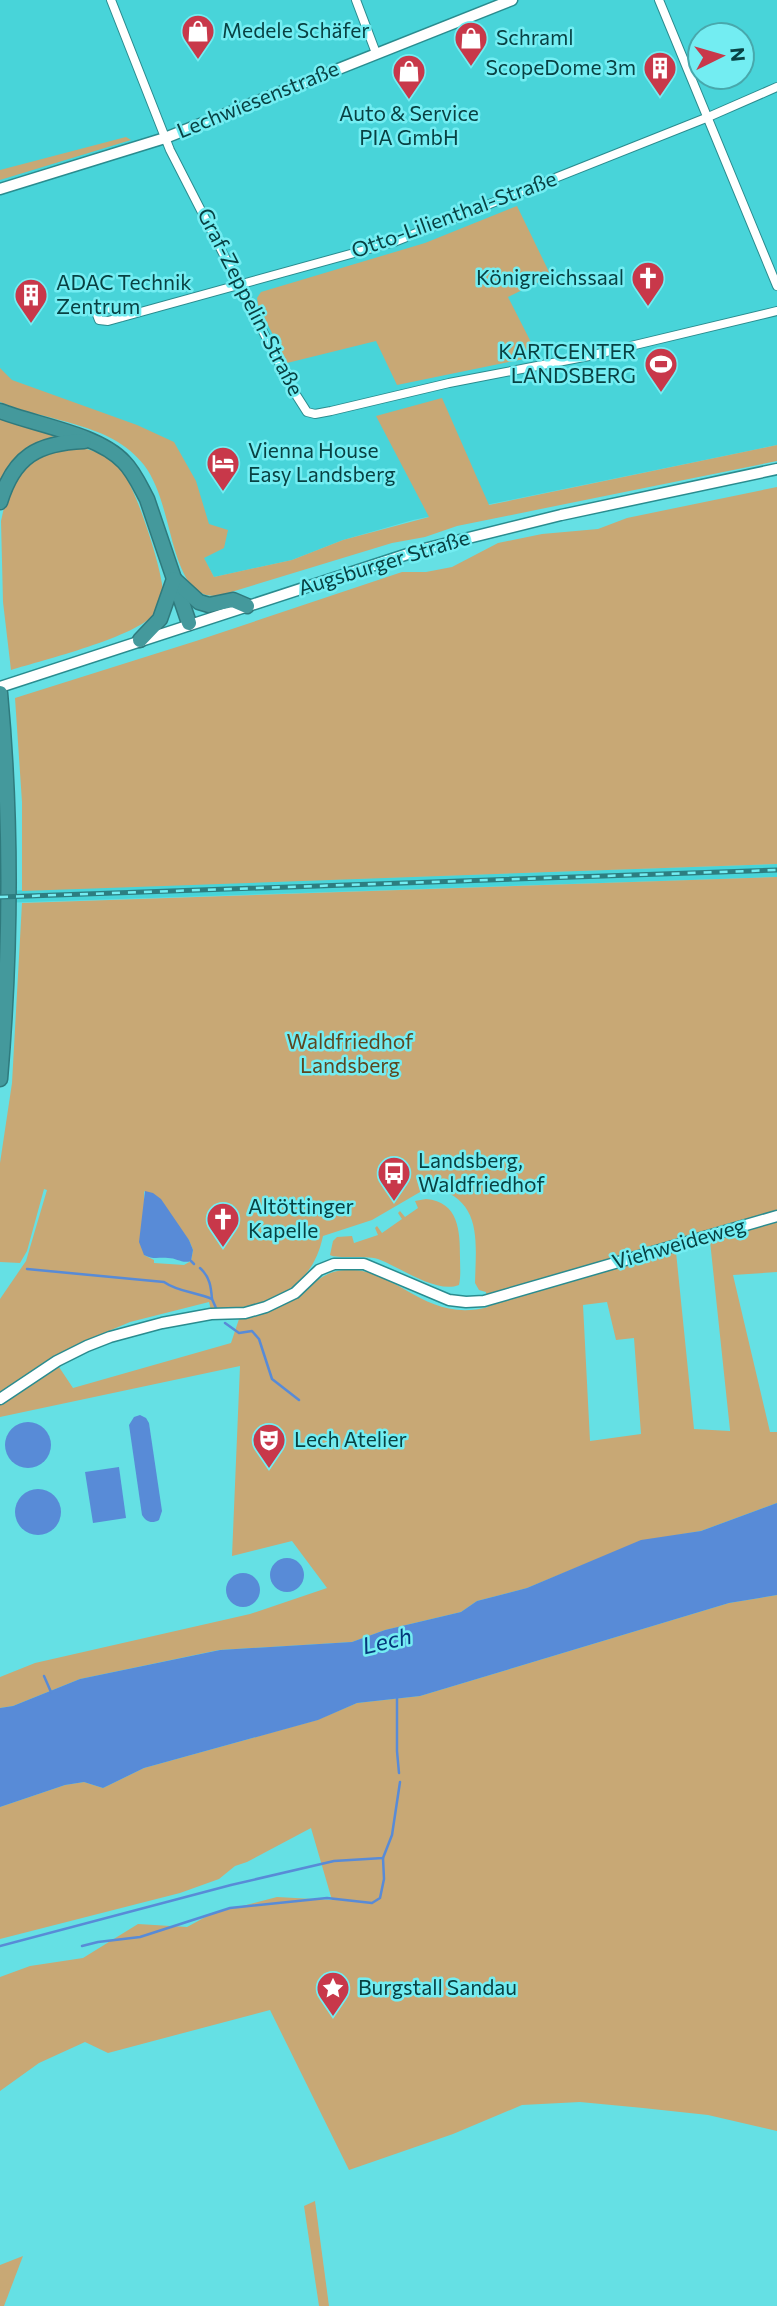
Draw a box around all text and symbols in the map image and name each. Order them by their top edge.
shop icon: Medele Schäfer [179,12,217,61]
place label: Medele Schäfer [222,17,370,42]
shop icon: Schraml [452,19,490,68]
north arrow [686,21,756,91]
place label: Schraml [496,24,574,49]
text: N [726,46,751,63]
building icon: ScopeDome 3m [641,49,679,98]
shop icon: Auto & Service PIA GmbH [390,52,428,101]
place label: ScopeDome 3m [486,54,636,79]
street label: Lechwiesenstraße [173,55,342,142]
place label: Auto & Service PIA GmbH [339,100,479,149]
street label: Otto-Lilienthal-Straße [348,165,559,262]
street label: Graf-Zeppelin-Straße [193,204,309,399]
church icon: Königreichssaal [629,259,667,308]
place label: Königreichssaal [476,264,624,289]
place label: ADAC Technik Zentrum [56,269,192,318]
building icon: ADAC Technik Zentrum [12,276,50,325]
place label: KARTCENTER LANDSBERG [498,338,636,387]
sports icon: KARTCENTER LANDSBERG [642,345,680,394]
place label: Vienna House Easy Landsberg [248,437,396,486]
hotel icon: Vienna House Easy Landsberg [204,444,242,493]
street label: Augsburger Straße [295,524,472,600]
park label: Waldfriedhof Landsberg [287,1028,414,1077]
place label: Landsberg, Waldfriedhof [418,1147,545,1196]
bus stop icon: Landsberg, Waldfriedhof [375,1154,413,1203]
place label: Altöttinger Kapelle [248,1193,354,1242]
church icon: Altöttinger Kapelle [204,1200,242,1249]
street label: Viehweideweg [609,1212,748,1274]
theatre icon: Lech Atelier [250,1421,288,1470]
place label: Lech Atelier [294,1426,407,1451]
water label: Lech [359,1621,414,1659]
place icon: Burgstall Sandau [314,1969,352,2018]
place label: Burgstall Sandau [358,1974,517,1999]

